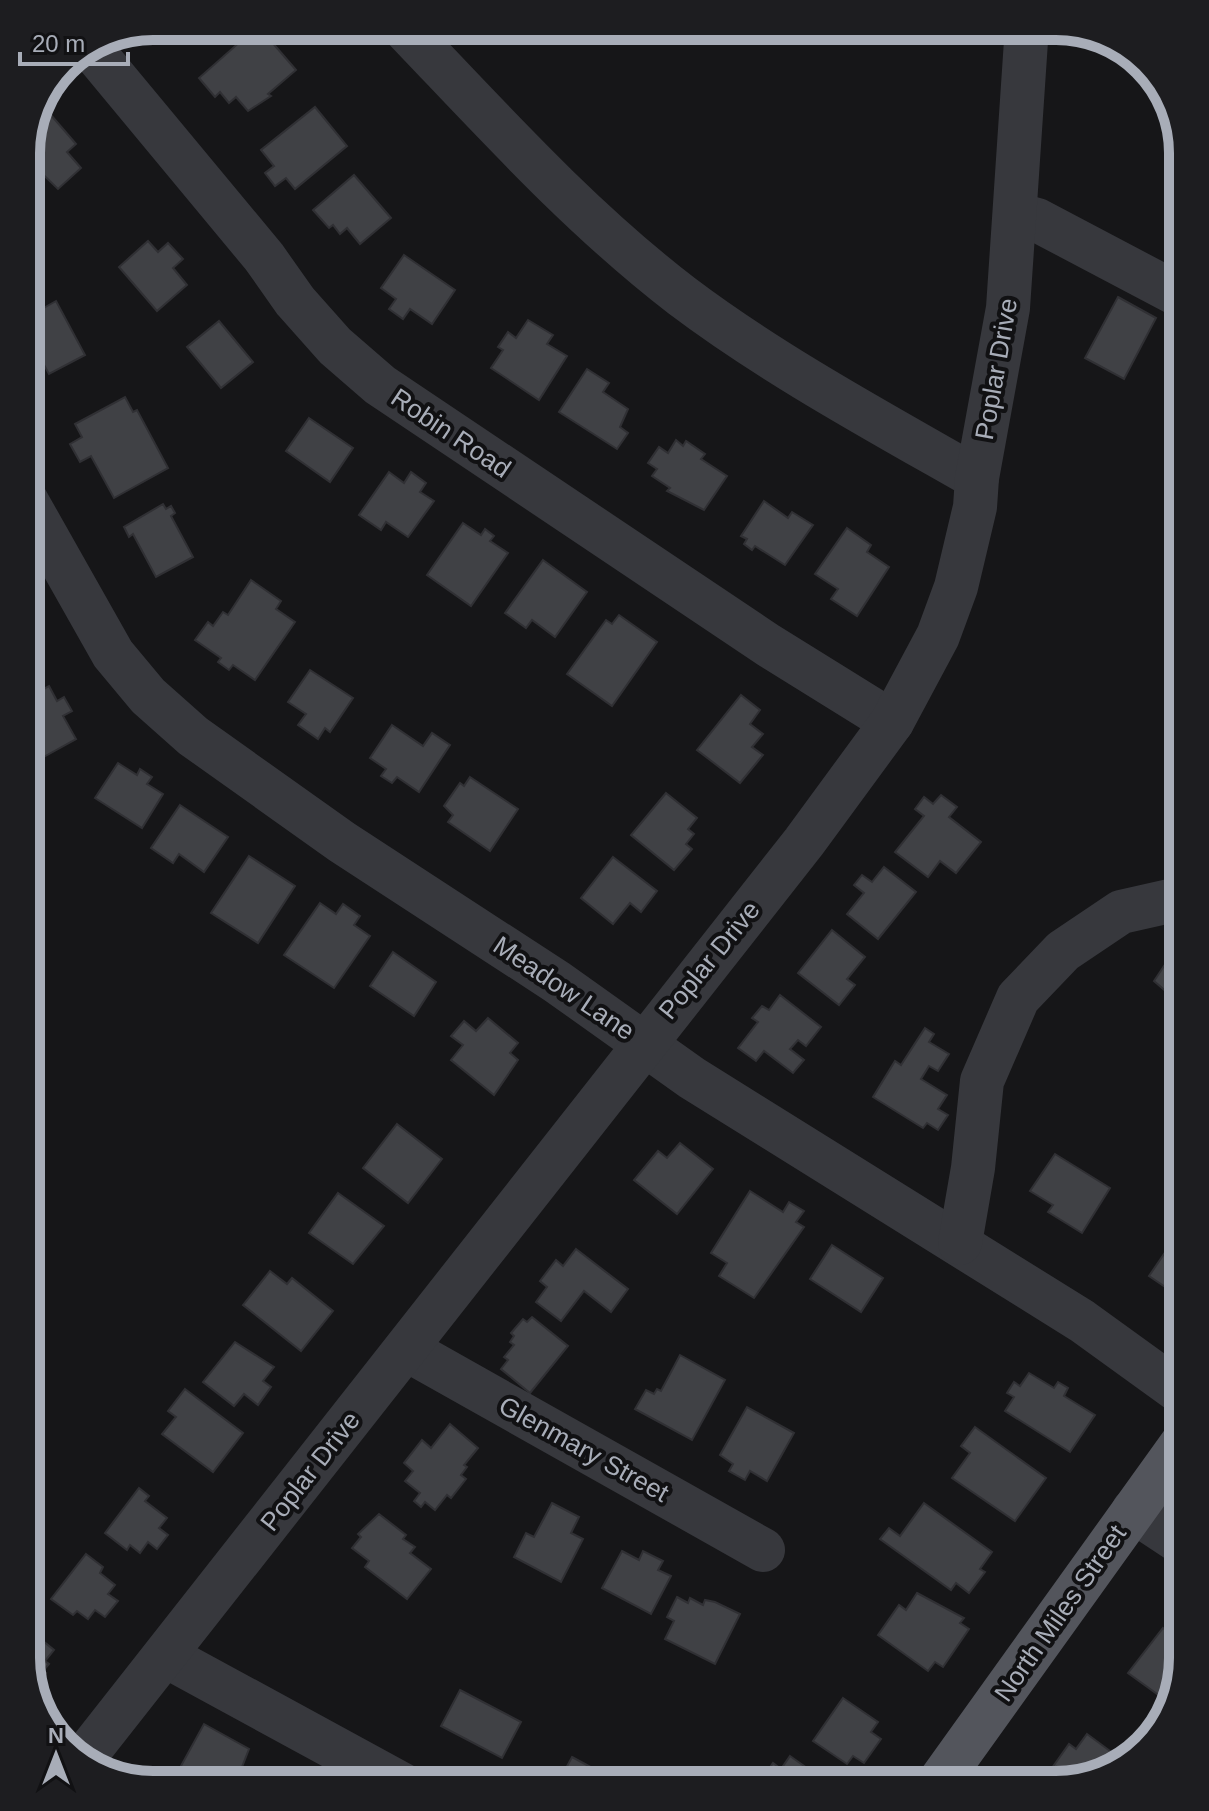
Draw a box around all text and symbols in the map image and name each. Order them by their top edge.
scale bar [20,16,128,66]
text: 20 m [32,30,85,57]
street label: Poplar Drive [969,296,1023,442]
street label: Robin Road [386,382,516,484]
street label: Poplar Drive [652,895,766,1025]
street label: Meadow Lane [488,930,640,1046]
street label: Glenmary Street [494,1390,675,1508]
street label: Poplar Drive [254,1405,366,1537]
street label: North Miles Street [988,1519,1132,1707]
north arrow [16,1715,96,1795]
text: N [48,1723,64,1748]

